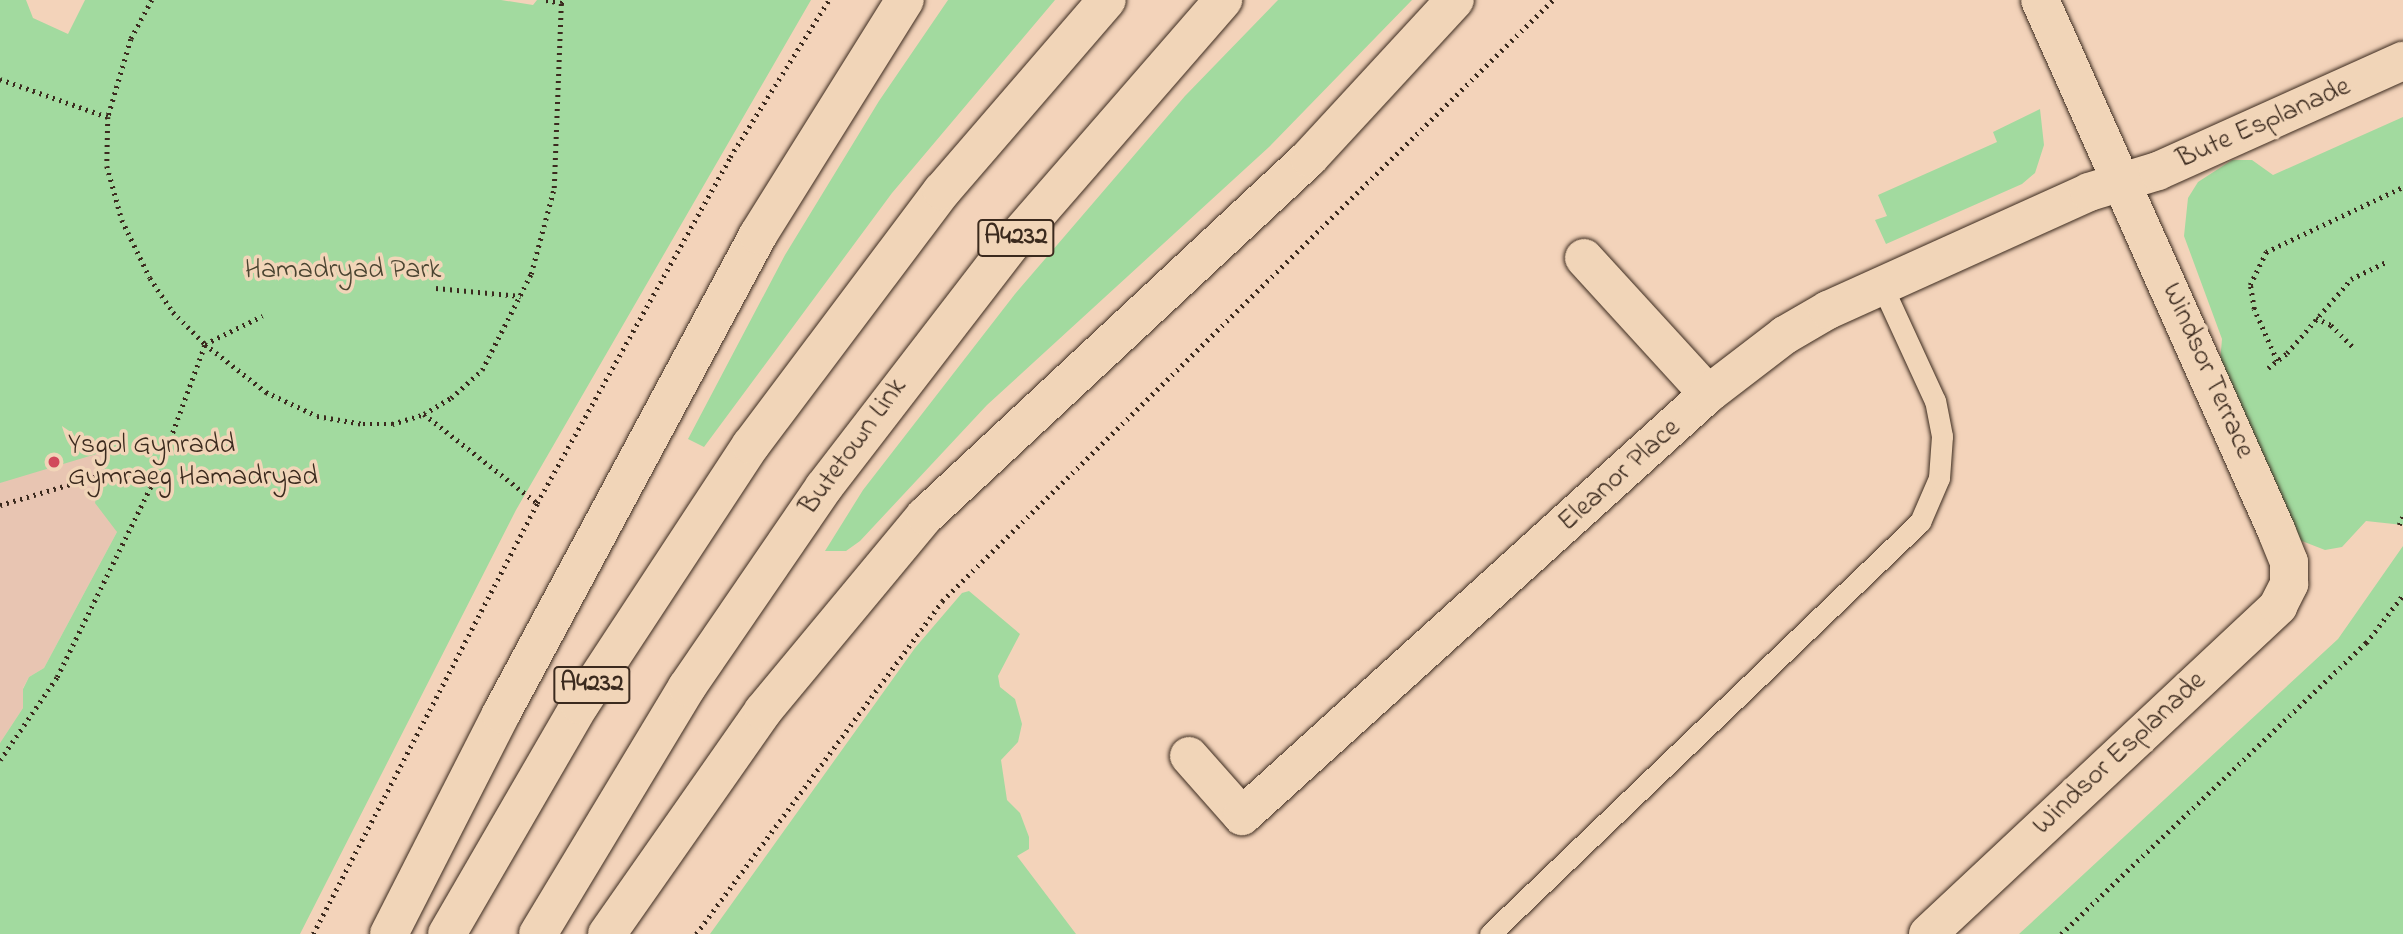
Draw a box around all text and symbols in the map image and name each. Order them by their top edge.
street label: Bute Esplanade [2172,71,2356,177]
road number: A4232 [976,216,1056,260]
park label: Hamadryad Park [245,254,441,288]
street label: Windsor Terrace [2153,278,2261,464]
street label: Butetown Link [793,372,915,522]
street label: Eleanor Place [1552,412,1688,540]
place label: Ysgol Gynradd Gymraeg Hamadryad [68,429,318,495]
marker: Ysgol Gynradd Gymraeg Hamadryad [46,454,62,470]
road number: A4232 [552,663,632,708]
street label: Windsor Esplanade [2026,665,2214,843]

